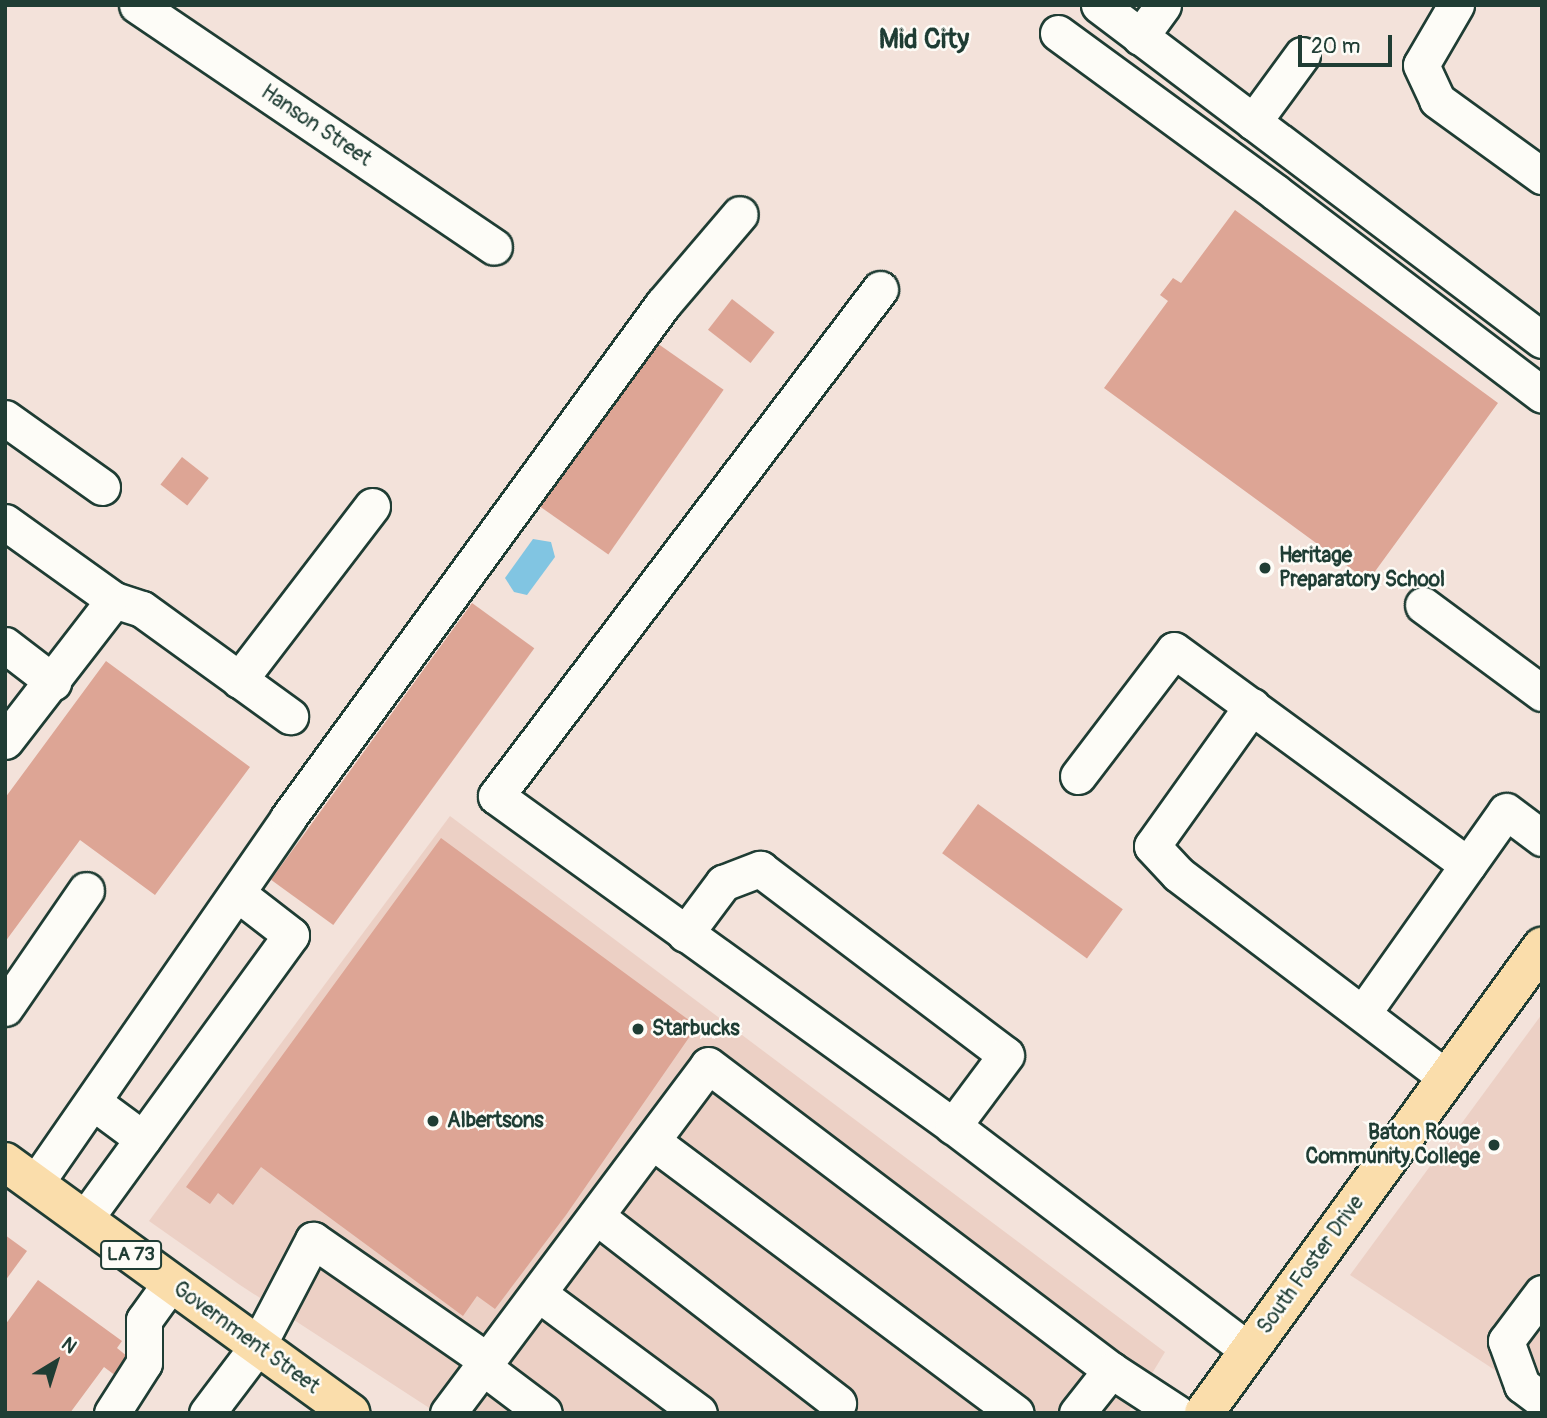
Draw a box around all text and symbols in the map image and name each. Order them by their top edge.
scale bar [1302,21,1396,65]
district label: Mid City [879,23,969,57]
text: 20 m [1311,33,1360,60]
street label: Hanson Street [256,80,376,172]
place label: Heritage Preparatory School [1279,543,1445,593]
marker: Heritage Preparatory School [1257,560,1273,576]
place label: Starbucks [652,1016,740,1042]
marker: Starbucks [630,1021,646,1037]
place label: Albertsons [447,1108,544,1134]
marker: Albertsons [425,1113,441,1129]
place label: Baton Rouge Community College [1305,1120,1480,1170]
marker: Baton Rouge Community College [1486,1137,1502,1153]
street label: South Foster Drive [1252,1191,1370,1339]
road number: LA 73 [100,1240,162,1270]
street label: Government Street [168,1276,324,1400]
north arrow [21,1327,91,1397]
text: N [56,1332,81,1359]

